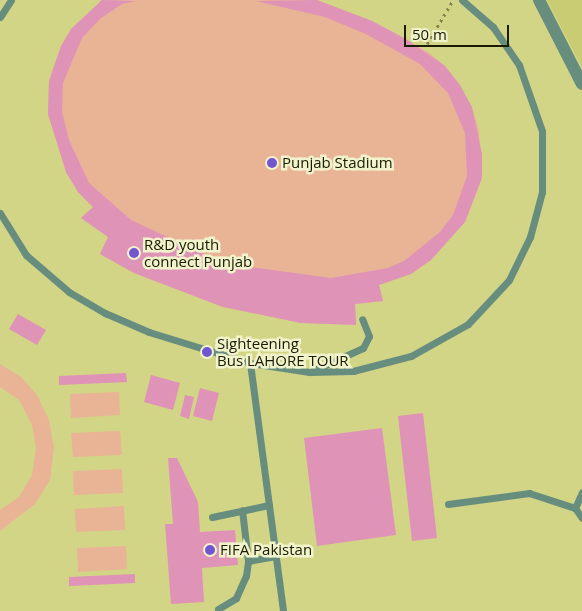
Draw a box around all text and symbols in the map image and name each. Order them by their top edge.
scale bar [407,15,512,47]
text: 50 m [412,24,447,44]
place label: Punjab Stadium [282,154,393,172]
marker: Punjab Stadium [266,157,278,169]
place label: R&D youth connect Punjab [144,235,252,270]
marker: R&D youth connect Punjab [128,247,140,259]
place label: Sighteening Bus LAHORE TOUR [217,334,349,369]
marker: Sighteening Bus LAHORE TOUR [201,346,213,358]
place label: FIFA Pakistan [220,541,312,559]
marker: FIFA Pakistan [204,544,216,556]

